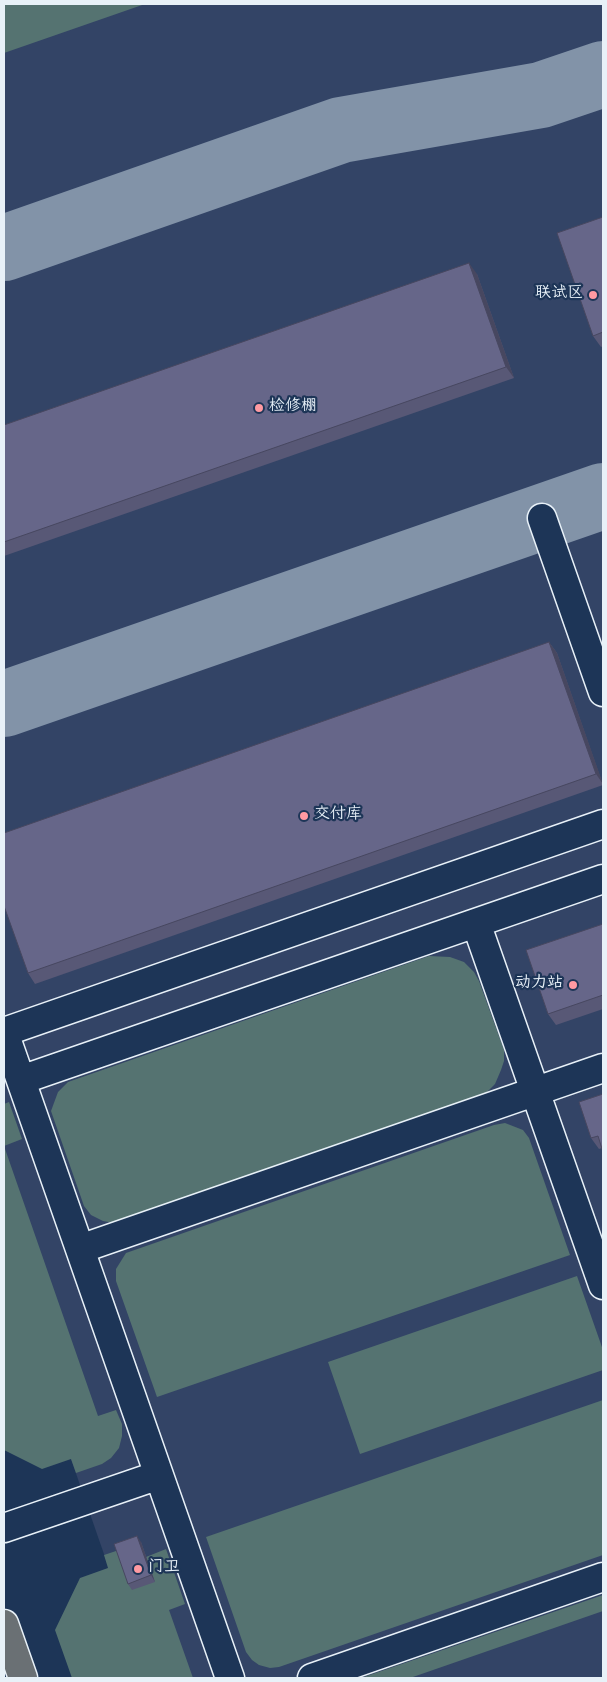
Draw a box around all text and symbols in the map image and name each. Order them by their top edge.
place label: 联试区 [535,285,583,305]
marker: 联试区 [587,289,599,301]
place label: 检修棚 [269,398,317,418]
marker: 检修棚 [253,402,265,414]
place label: 交付库 [314,806,362,826]
marker: 交付库 [298,810,310,822]
place label: 动力站 [515,975,563,995]
marker: 动力站 [567,979,579,991]
place label: 门卫 [148,1559,180,1579]
marker: 门卫 [132,1563,144,1575]

